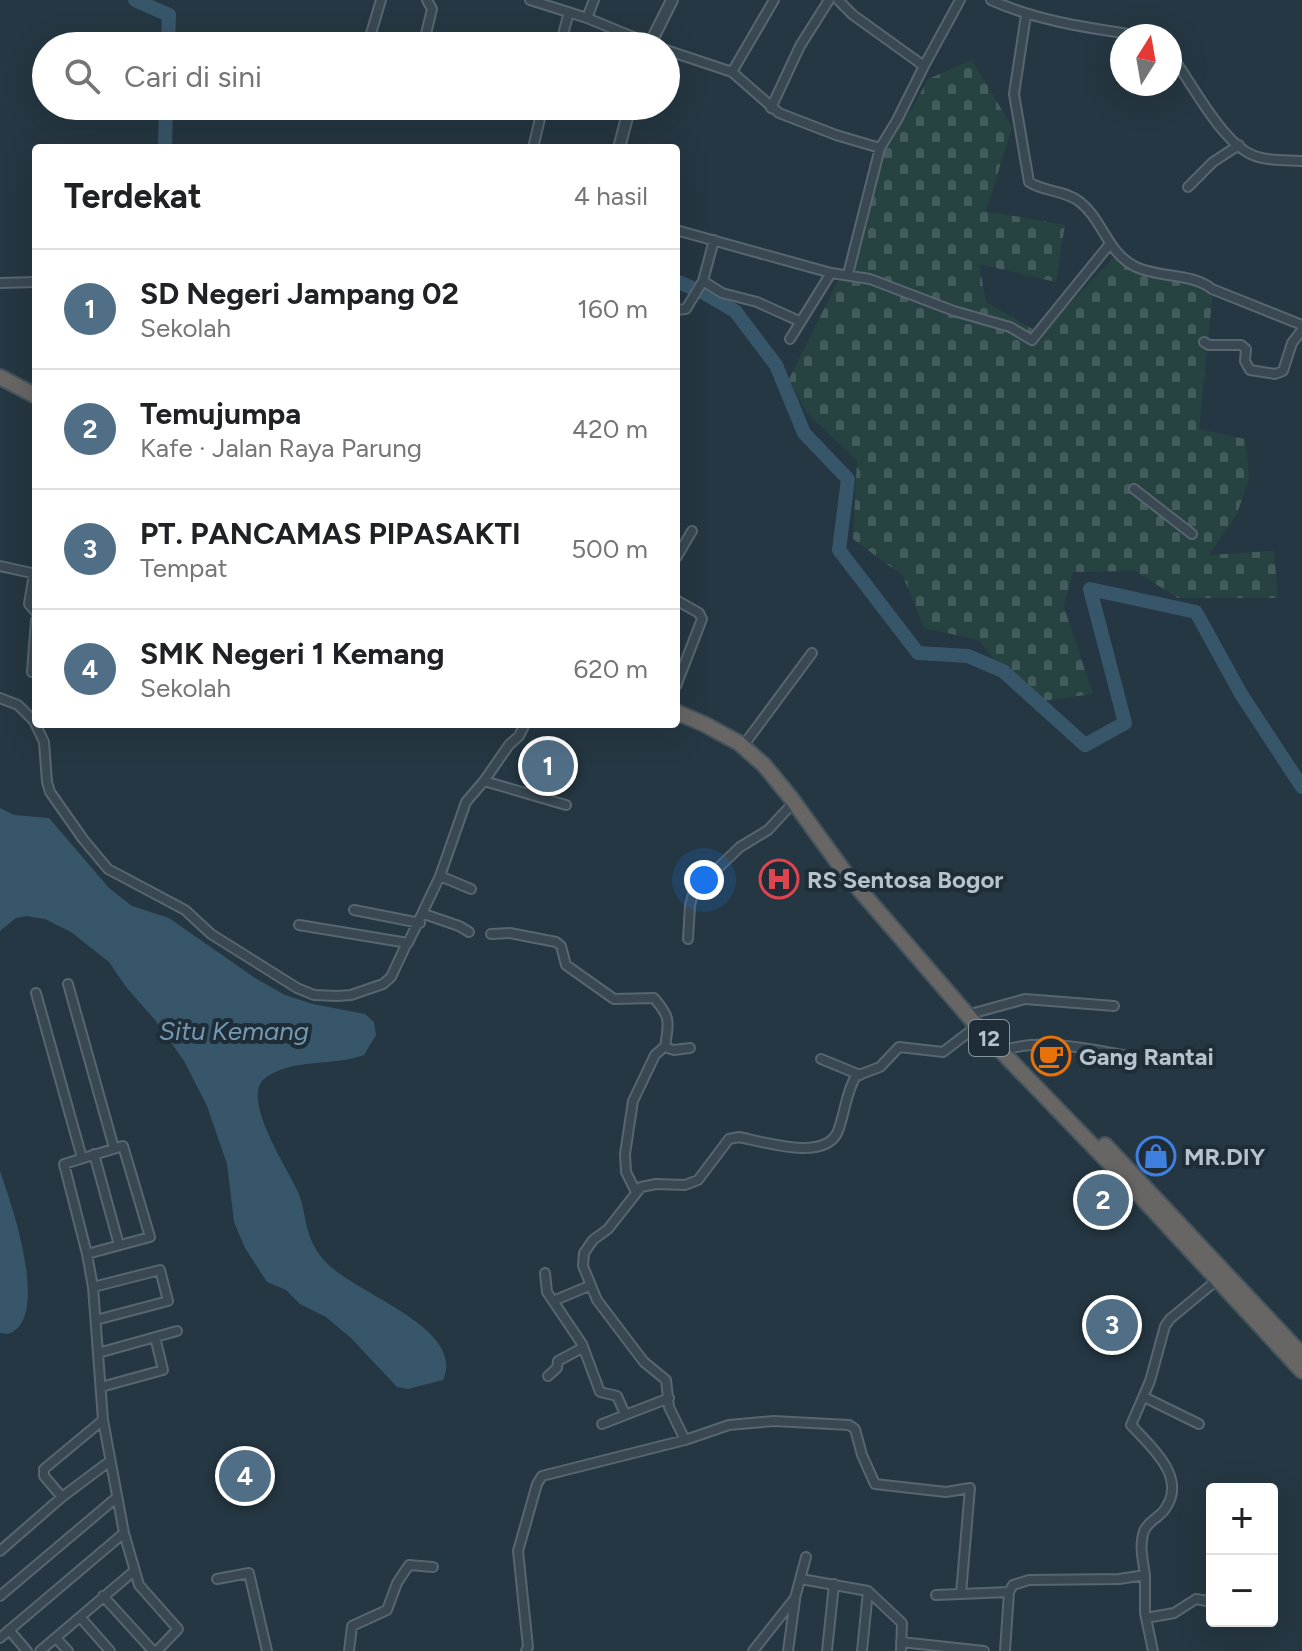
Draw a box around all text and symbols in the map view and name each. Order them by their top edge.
north arrow [1110,24,1182,96]
search box [32,32,680,120]
icon: search [60,54,104,98]
text: Cari di sini [124,58,262,95]
text: Terdekat [64,176,202,217]
text: 4 hasil [574,180,648,212]
text: SD Negeri Jampang 02 [140,275,459,312]
text: 1 [85,293,95,325]
text: 160 m [577,293,648,325]
text: Sekolah [140,312,231,344]
text: Temujumpa [140,395,301,432]
text: 2 [82,413,98,445]
text: 420 m [572,413,648,445]
text: Kafe · Jalan Raya Parung [140,432,422,464]
text: PT. PANCAMAS PIPASAKTI [140,515,521,552]
text: 3 [83,533,97,565]
text: 500 m [571,533,648,565]
text: Tempat [140,552,228,584]
text: SMK Negeri 1 Kemang [140,635,445,672]
text: 4 [82,653,98,685]
text: 620 m [574,653,648,685]
text: Sekolah [140,672,231,704]
pin: 1 [522,736,574,796]
hospital icon: RS Sentosa Bogor [758,858,800,900]
your location [684,860,724,900]
place label: RS Sentosa Bogor [807,865,1003,894]
water label: Situ Kemang [159,1015,309,1047]
road number: 12 [969,1020,1009,1056]
cafe icon: Gang Rantai [1030,1035,1072,1077]
place label: Gang Rantai [1079,1042,1214,1071]
shop icon: MR.DIY [1135,1135,1177,1177]
place label: MR.DIY [1184,1142,1266,1171]
pin: 2 [1077,1170,1129,1230]
pin: 3 [1086,1295,1138,1355]
pin: 4 [219,1446,271,1506]
map controls [1206,1483,1278,1627]
button: + [1206,1483,1278,1555]
button: − [1206,1555,1278,1627]

